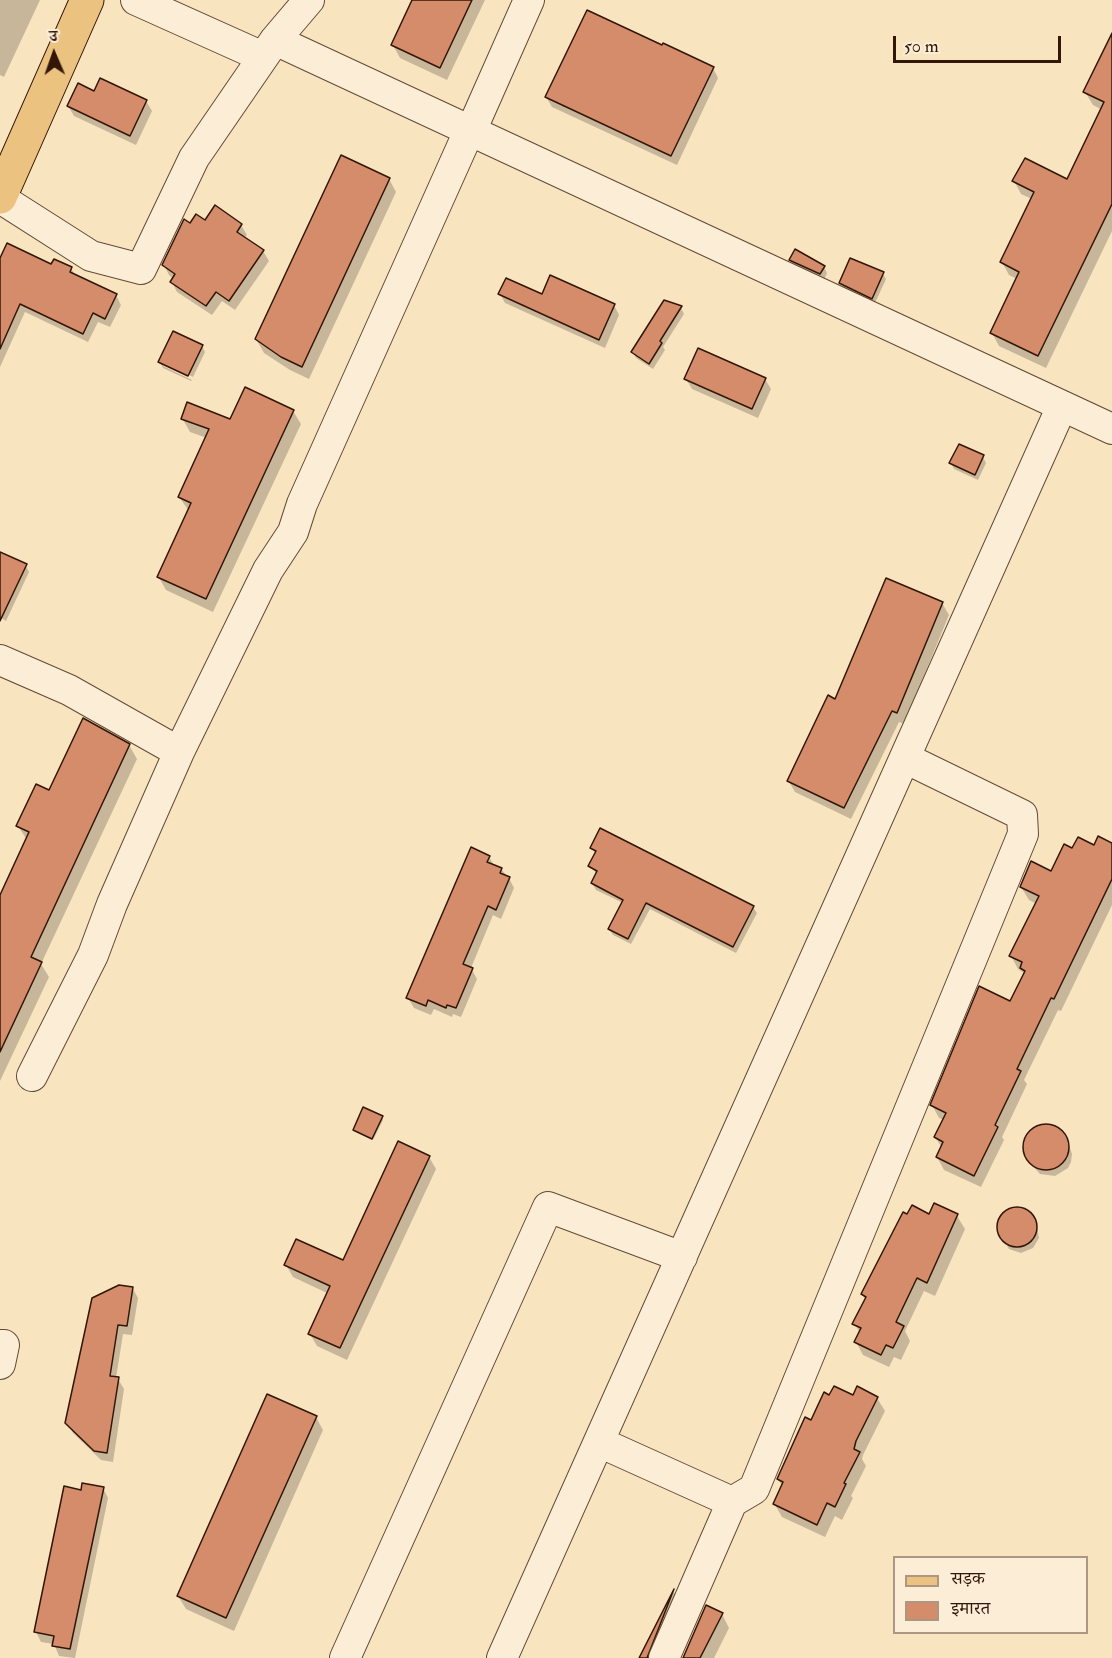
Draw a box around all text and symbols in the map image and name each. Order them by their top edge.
north arrow [24,24,84,84]
scale bar [896,24,1064,62]
text: उ [49,26,58,46]
text: 50 m [904,35,939,58]
legend [893,1556,1088,1634]
text: सड़क [951,1567,985,1590]
text: इमारत [951,1597,990,1620]

